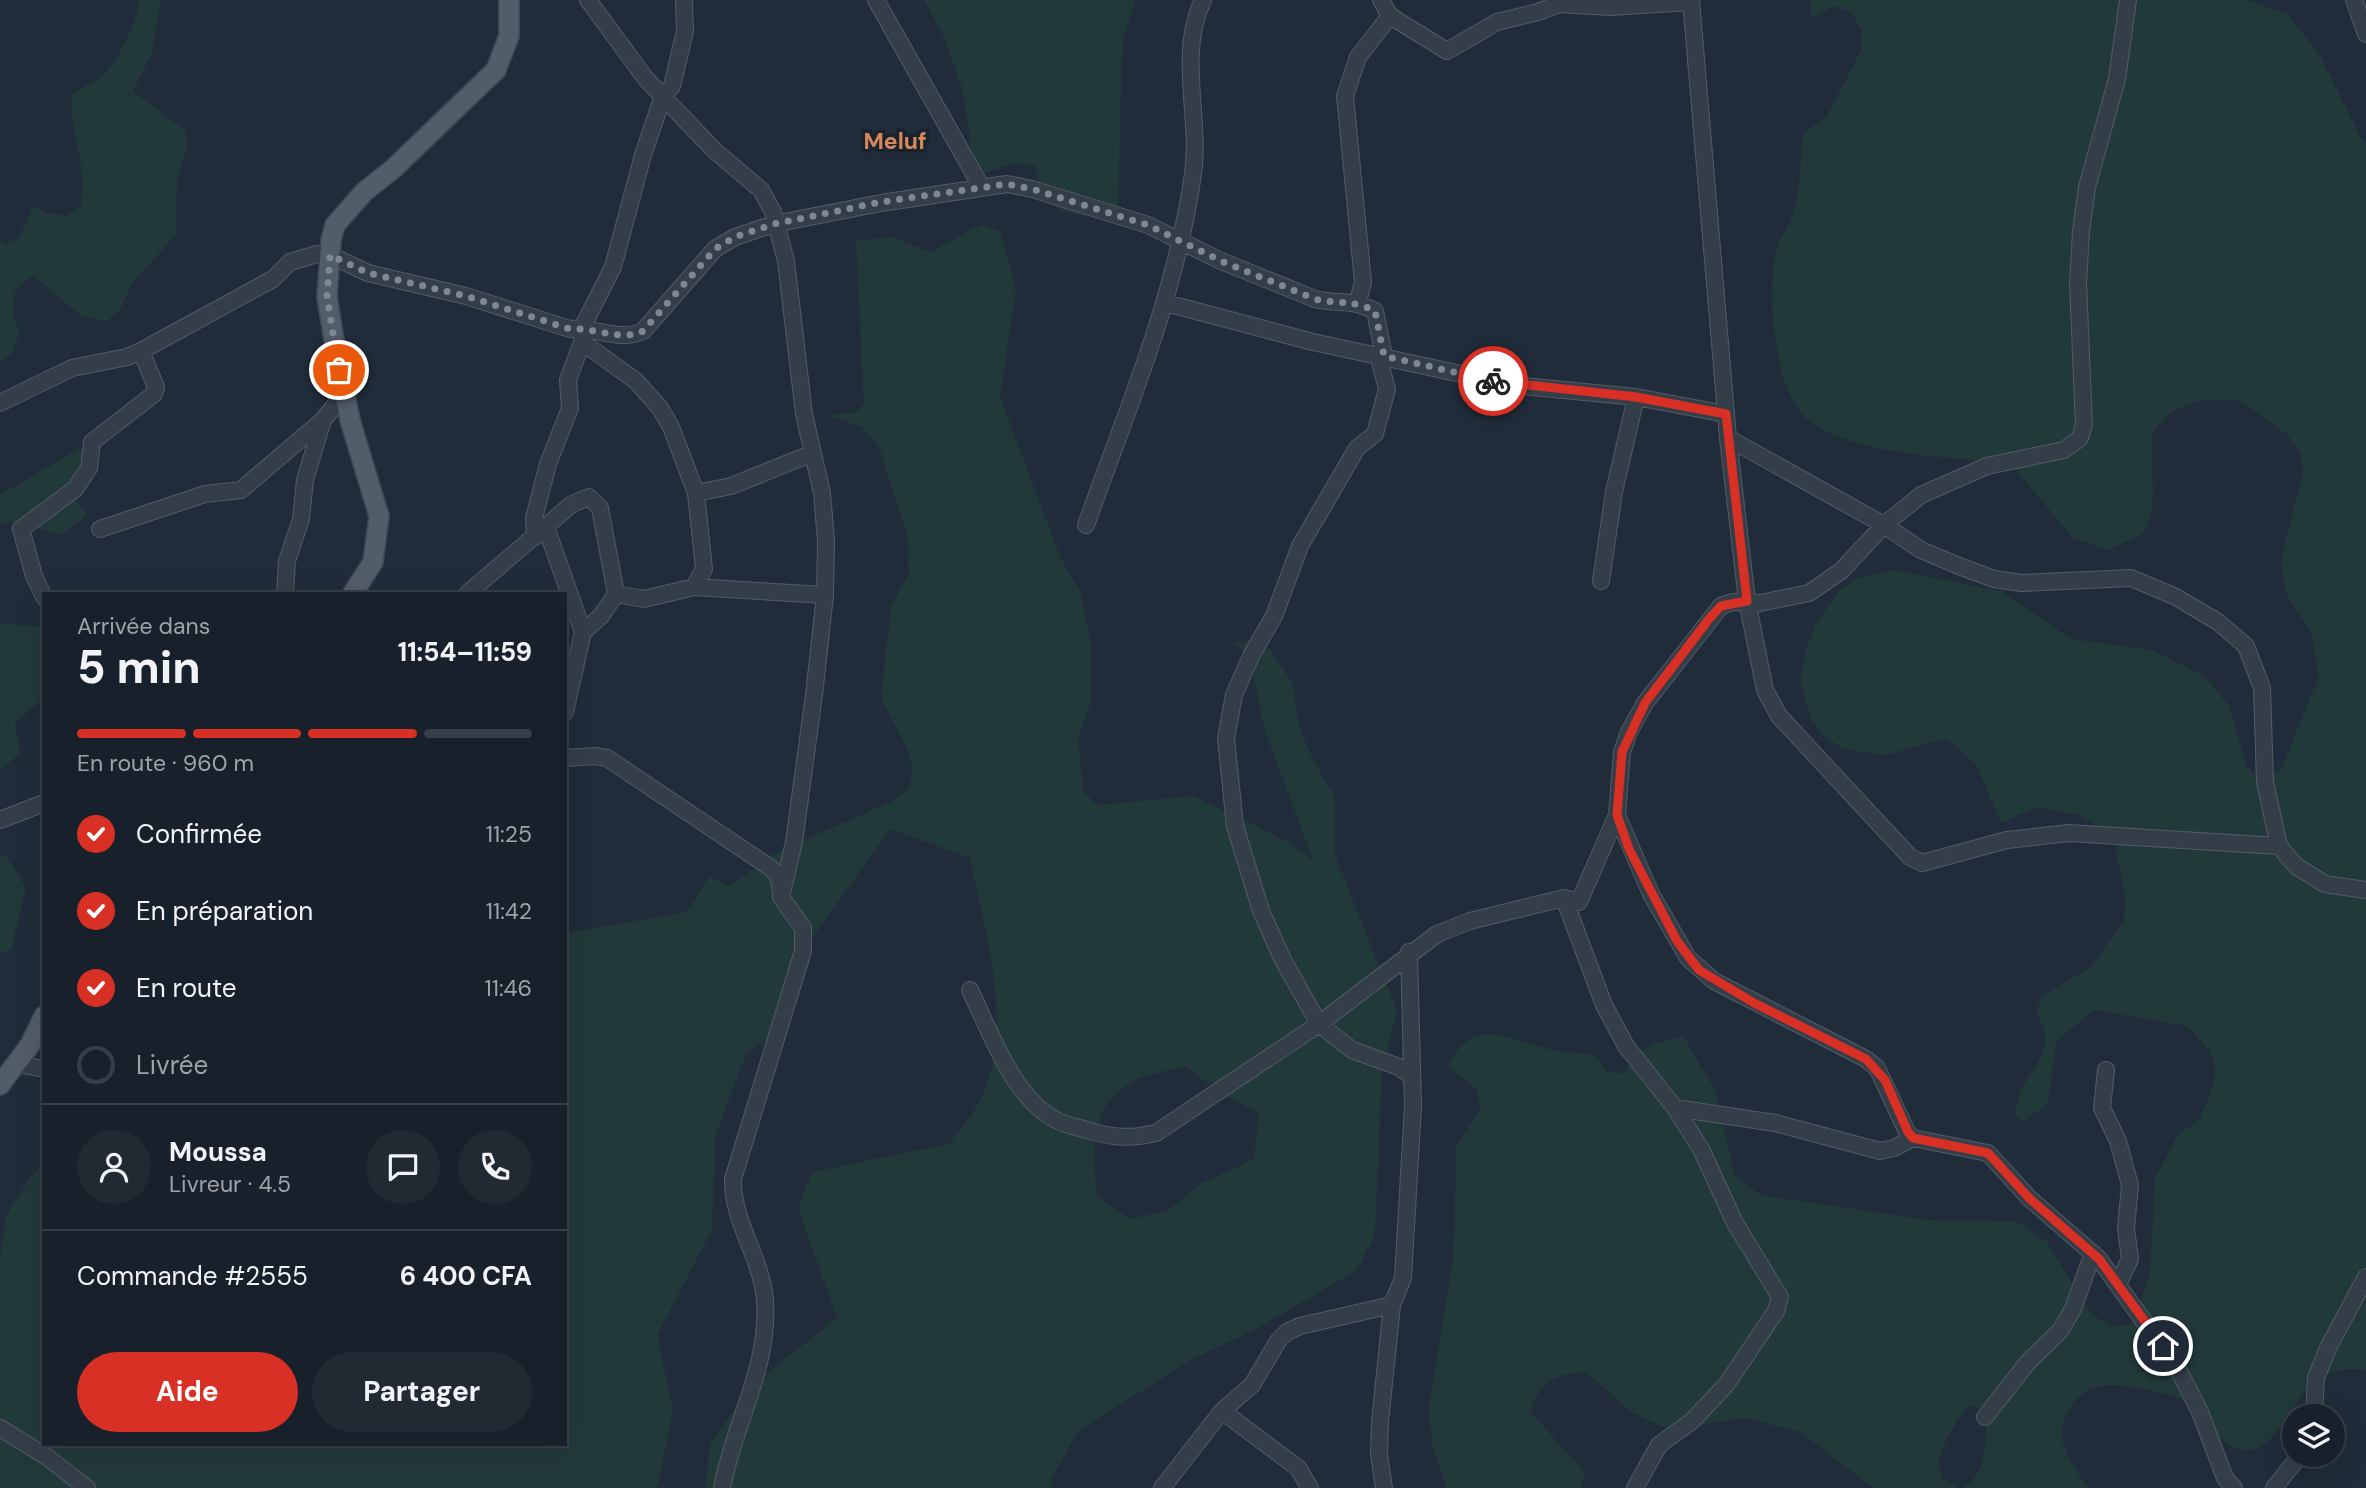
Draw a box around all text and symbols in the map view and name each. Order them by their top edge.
district label: Meluf [863,126,927,156]
pin [309,340,369,400]
courier [1458,346,1528,416]
icon: bag [320,351,358,389]
icon: bike [1474,362,1512,400]
text: Arrivée dans [77,611,210,641]
text: 11:54–11:59 [398,635,532,669]
text: 5 min [77,637,201,697]
text: En route · 960 m [77,748,254,778]
icon: check [77,815,115,853]
text: Confirmée [136,817,262,851]
text: 11:25 [486,819,532,849]
icon: check [77,892,115,930]
text: En préparation [136,894,313,928]
text: 11:42 [486,896,532,926]
icon: check [77,969,115,1007]
text: En route [136,971,237,1005]
text: 11:46 [485,973,532,1003]
text: Livrée [136,1048,208,1082]
button: person [77,1130,151,1204]
button: chat [366,1130,440,1204]
button: phone [458,1130,532,1204]
text: Moussa [169,1135,267,1169]
text: Livreur · 4.5 [169,1169,291,1199]
text: Commande #2555 [77,1259,308,1293]
text: 6 400 CFA [400,1259,532,1293]
pin [2133,1316,2193,1376]
icon: home [2144,1327,2182,1365]
button: Aide [77,1352,298,1432]
button: Partager [312,1352,532,1432]
map controls [2282,1404,2345,1467]
button: layers [2282,1404,2345,1467]

